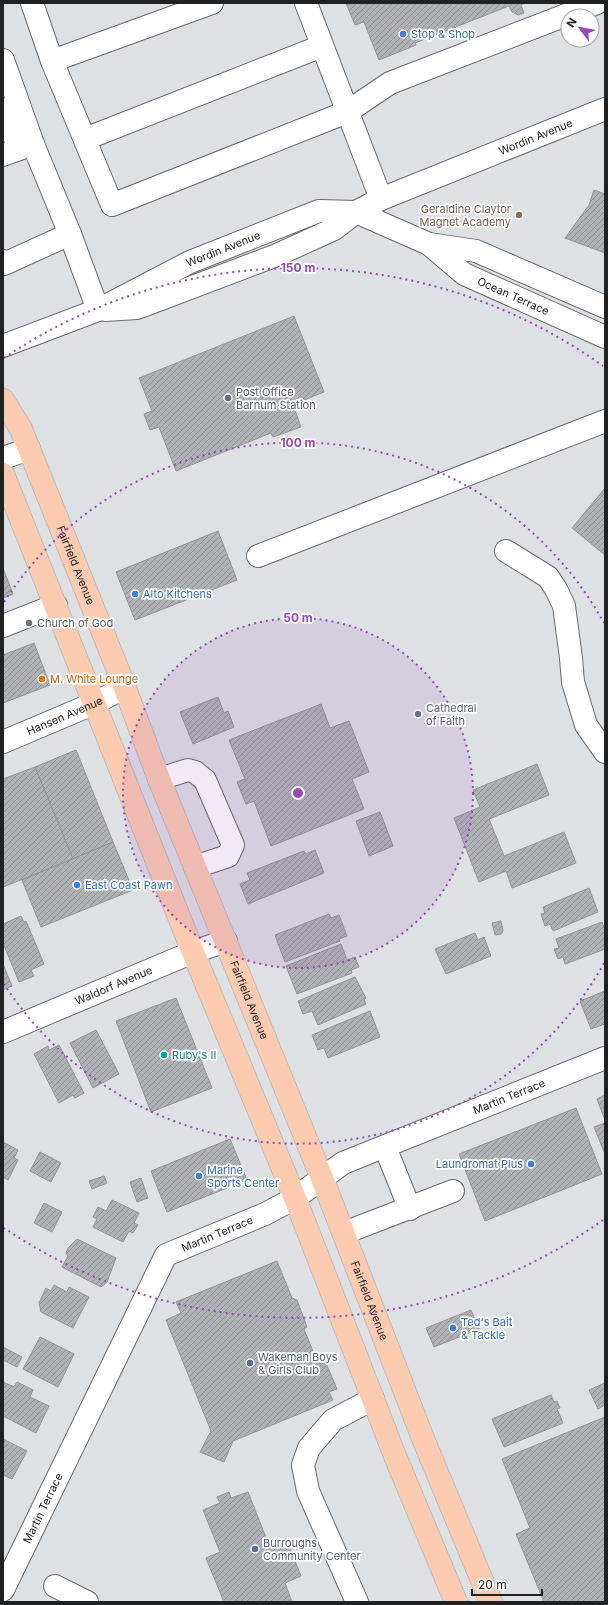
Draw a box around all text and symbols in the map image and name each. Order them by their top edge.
north arrow [560,8,600,48]
text: N [563,15,580,30]
place label: Stop & Shop [411,27,475,41]
marker: Stop & Shop [398,29,408,39]
street label: Wordin Avenue [497,116,575,158]
place label: Geraldine Claytor Magnet Academy [420,202,511,229]
marker: Geraldine Claytor Magnet Academy [514,210,524,220]
street label: Wordin Avenue [184,228,262,270]
text: 150 m [281,260,315,275]
street label: Ocean Terrace [475,274,551,318]
place label: Post Office Barnum Station [236,385,316,412]
marker: Post Office Barnum Station [223,393,233,403]
text: 100 m [280,435,316,450]
street label: Fairfield Avenue [54,524,98,607]
place label: Alto Kitchens [143,587,212,601]
marker: Alto Kitchens [130,589,140,599]
text: 50 m [283,610,313,625]
place label: Church of God [37,616,113,630]
marker: Church of God [24,618,34,628]
place label: M. White Lounge [50,672,138,686]
marker: M. White Lounge [37,674,47,684]
street label: Hansen Avenue [24,693,105,738]
place label: Cathedral of Faith [426,701,476,728]
marker: Cathedral of Faith [413,709,423,719]
centre of rings [291,786,305,800]
place label: East Coast Pawn [85,878,172,892]
marker: East Coast Pawn [72,880,82,890]
street label: Fairfield Avenue [227,958,272,1041]
street label: Waldorf Avenue [73,963,154,1008]
place label: Ruby's II [172,1048,216,1062]
marker: Ruby's II [159,1050,169,1060]
street label: Martin Terrace [471,1076,547,1117]
place label: Laundromat Plus [436,1157,523,1171]
marker: Laundromat Plus [526,1159,536,1169]
place label: Marine Sports Center [207,1163,279,1190]
marker: Marine Sports Center [194,1171,204,1181]
street label: Martin Terrace [179,1213,255,1255]
street label: Fairfield Avenue [348,1259,391,1342]
place label: Ted's Bait & Tackle [461,1315,513,1342]
marker: Ted's Bait & Tackle [448,1323,458,1333]
place label: Wakeman Boys & Girls Club [258,1350,338,1377]
marker: Wakeman Boys & Girls Club [245,1358,255,1368]
street label: Martin Terrace [20,1471,66,1546]
place label: Burroughs Community Center [263,1536,361,1563]
marker: Burroughs Community Center [250,1544,260,1554]
scale bar [472,1571,542,1597]
text: 20 m [478,1577,507,1592]

